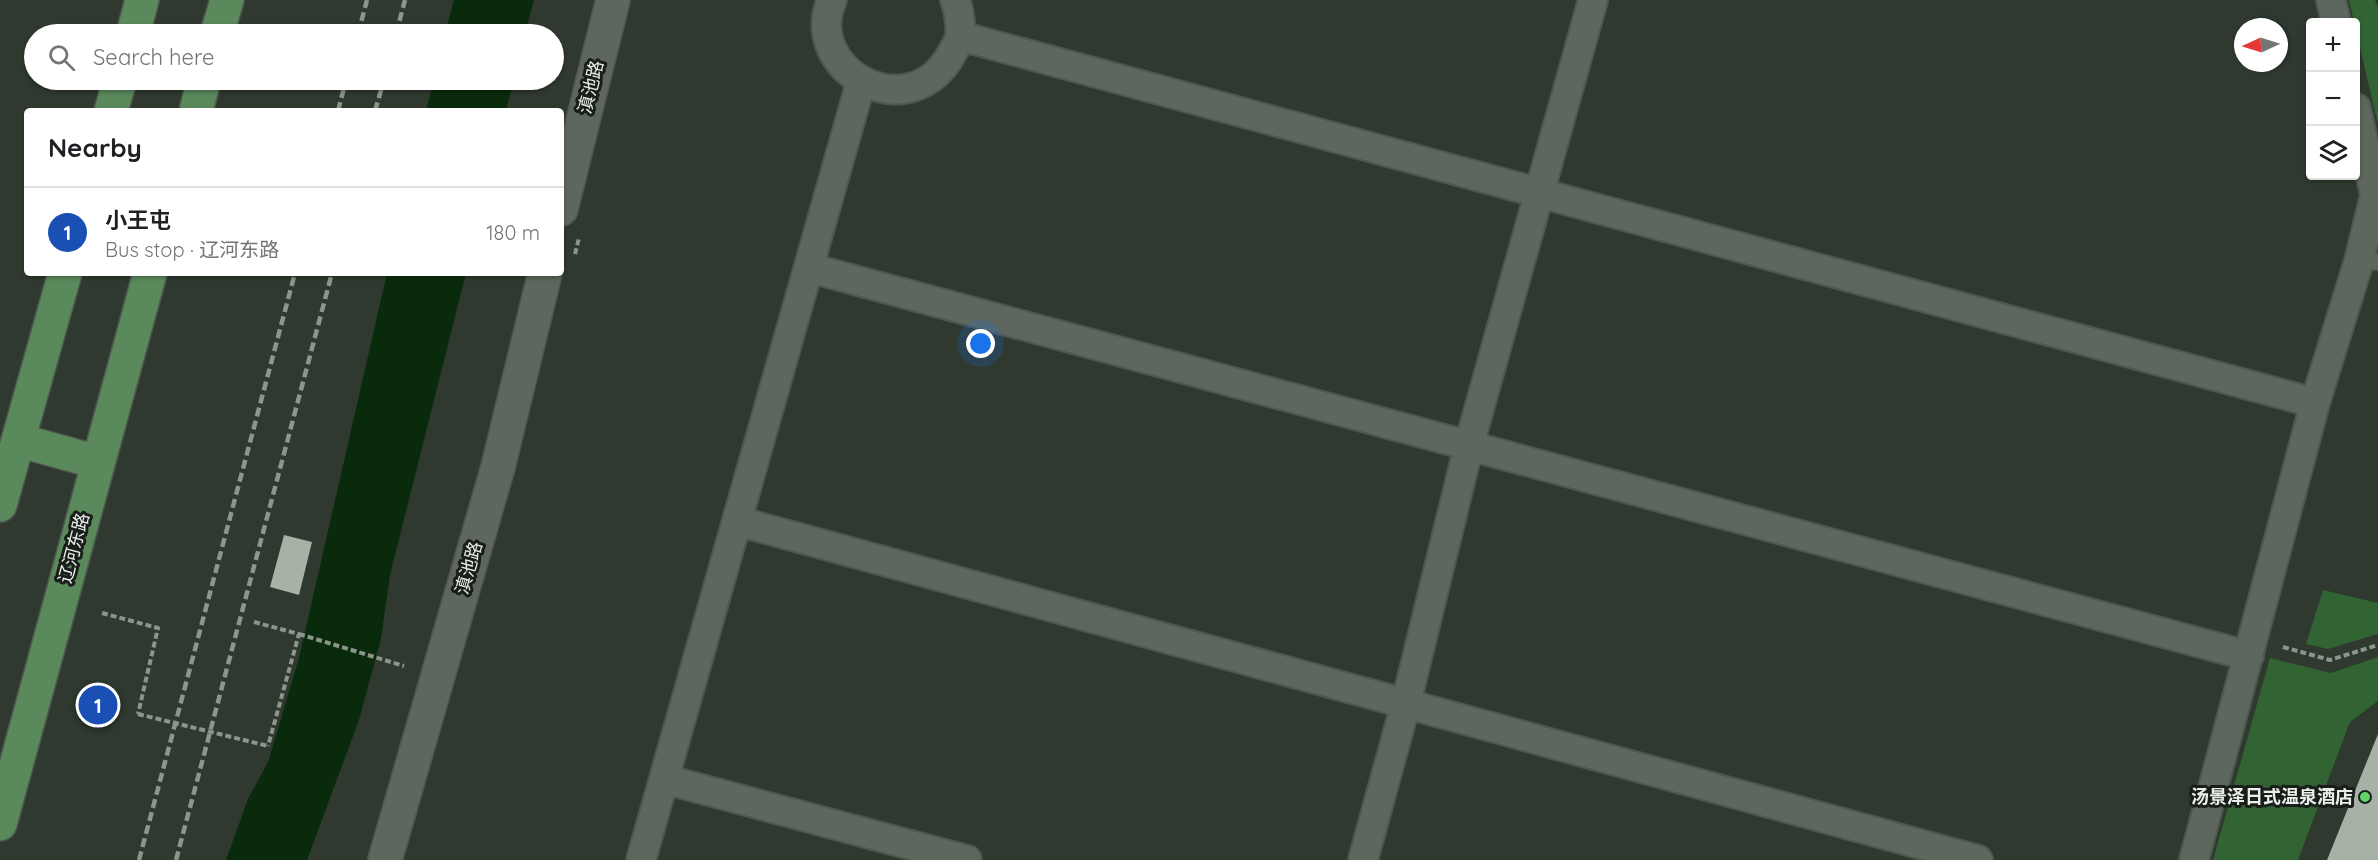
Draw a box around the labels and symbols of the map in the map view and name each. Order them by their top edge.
north arrow [2234,18,2288,72]
street label: 滇池路 [573,58,608,116]
your location [966,329,995,358]
street label: 辽河东路 [53,510,94,586]
street label: 滇池路 [450,539,487,597]
pin: 1 [78,682,118,728]
place label: 汤景泽日式温泉酒店 [2191,785,2353,808]
marker: 汤景泽日式温泉酒店 [2358,790,2372,804]

